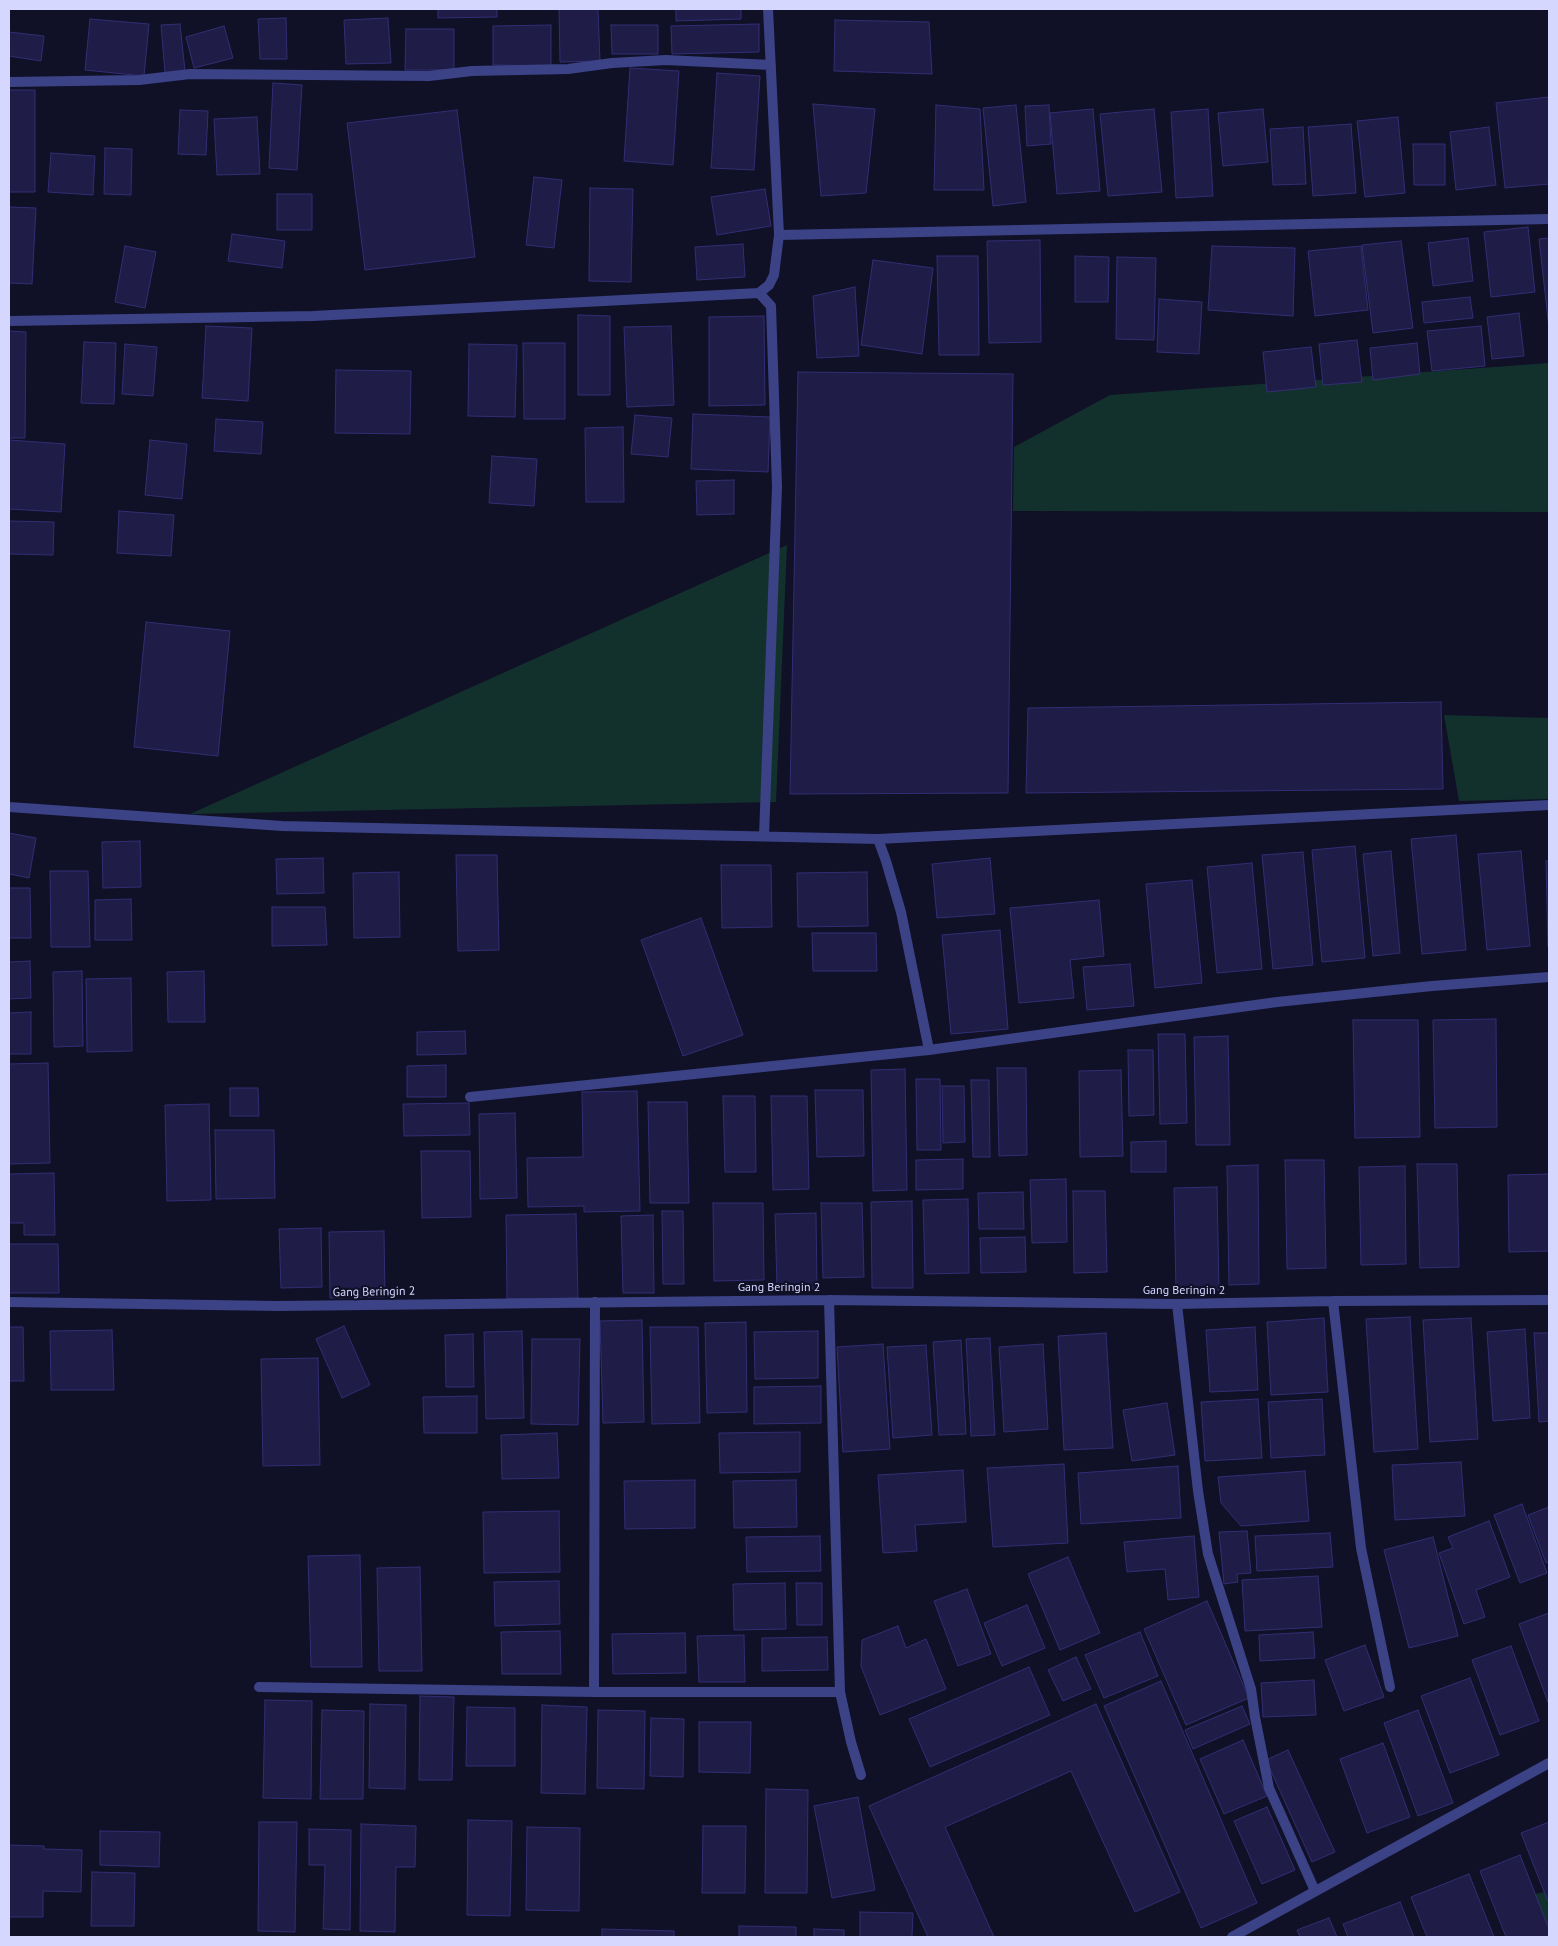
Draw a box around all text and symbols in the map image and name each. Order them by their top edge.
street label: Gang Beringin 2 [738,1281,820,1295]
street label: Gang Beringin 2 [333,1284,415,1300]
street label: Gang Beringin 2 [1143,1284,1225,1298]

